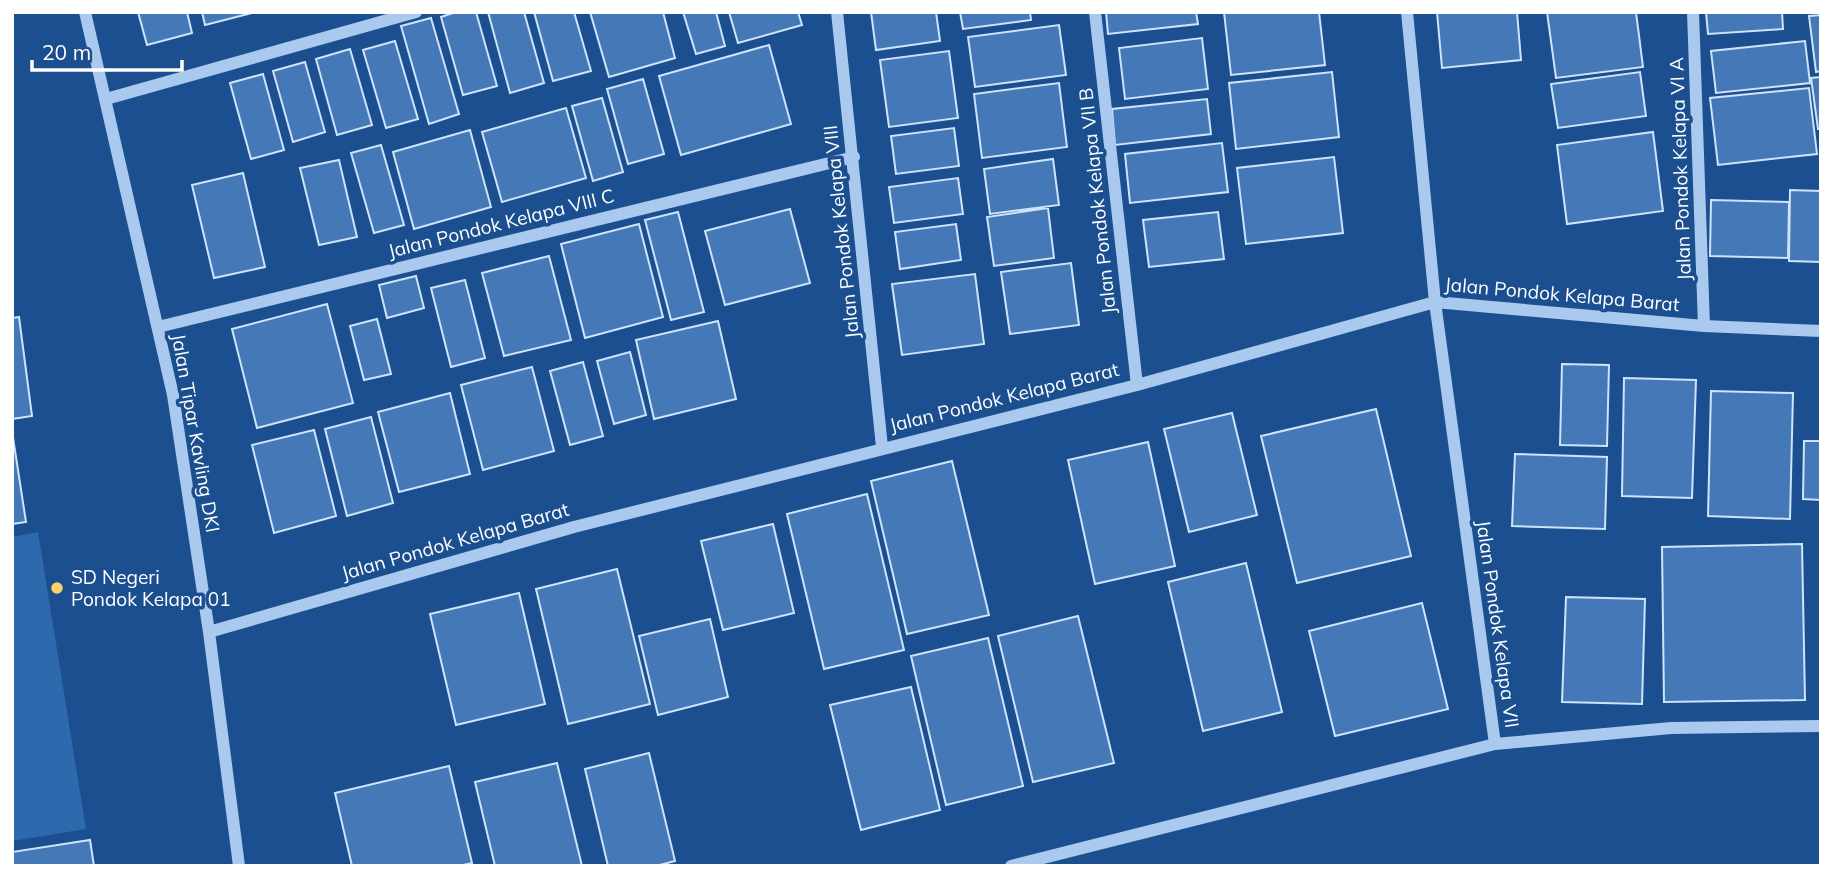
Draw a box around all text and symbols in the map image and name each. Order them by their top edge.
scale bar [32,28,182,72]
text: 20 m [42,39,91,65]
street label: Jalan Pondok Kelapa VI A [1664,57,1696,281]
street label: Jalan Pondok Kelapa VII B [1073,87,1121,315]
street label: Jalan Pondok Kelapa VIII [818,124,864,340]
street label: Jalan Pondok Kelapa VIII C [385,183,617,263]
street label: Jalan Pondok Kelapa Barat [1444,272,1681,316]
street label: Jalan Tipar Kavling DKI [167,332,225,534]
street label: Jalan Pondok Kelapa Barat [887,357,1122,437]
street label: Jalan Pondok Kelapa Barat [338,497,572,585]
street label: Jalan Pondok Kelapa VII [1472,519,1524,729]
place label: SD Negeri Pondok Kelapa 01 [71,565,231,611]
marker: SD Negeri Pondok Kelapa 01 [49,580,65,596]

